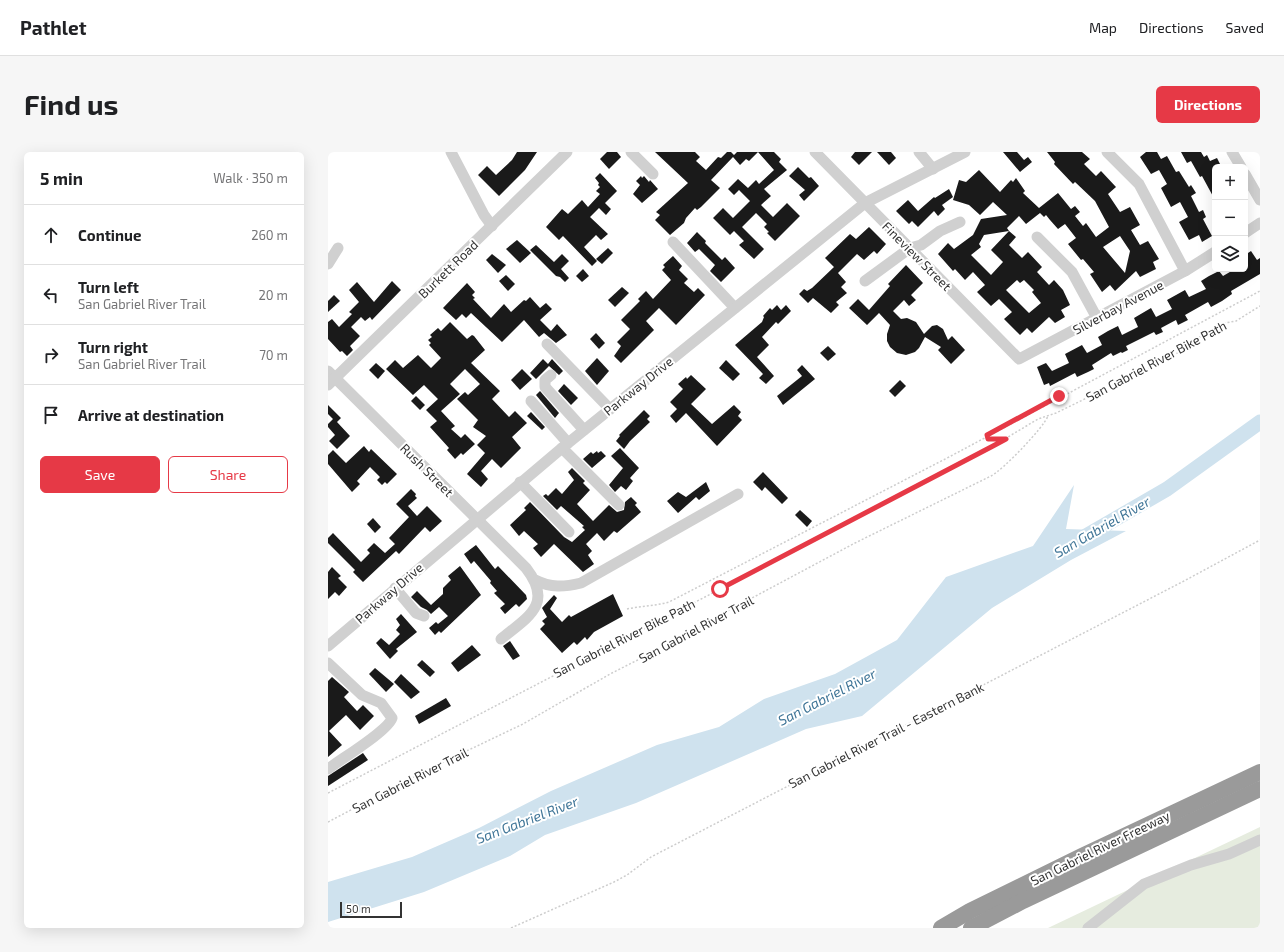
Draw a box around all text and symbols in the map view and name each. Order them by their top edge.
text: Pathlet [20,16,86,39]
text: Map [1089,19,1117,36]
text: Directions [1139,19,1204,36]
text: Saved [1226,19,1264,36]
button: Directions [1156,86,1260,123]
text: Find us [24,87,118,121]
map controls [1212,164,1248,272]
button: + [1212,164,1248,200]
text: 5 min [40,168,83,188]
text: Walk · 350 m [213,170,288,186]
button: − [1212,200,1248,236]
street label: Fineview Street [879,218,955,294]
icon: ahead [40,224,62,246]
text: Continue [78,226,141,244]
text: 260 m [251,227,288,243]
button: layers [1212,236,1248,272]
street label: Burkett Road [415,237,481,301]
street label: Silverbay Avenue [1070,276,1166,338]
text: Turn left [78,278,139,296]
icon: left [40,284,62,306]
text: 20 m [259,287,288,303]
text: San Gabriel River Trail [78,296,206,312]
street label: San Gabriel River Bike Path [1083,317,1229,405]
text: Turn right [78,338,148,356]
icon: right [40,344,62,366]
text: 70 m [259,347,288,363]
street label: Parkway Drive [600,353,676,419]
text: San Gabriel River Trail [78,356,206,372]
route end [1050,387,1068,405]
icon: arrive [40,404,62,426]
text: Arrive at destination [78,406,224,424]
street label: Rush Street [397,440,457,500]
button: Save [40,456,160,493]
button: Share [168,456,288,493]
water label: San Gabriel River [1051,492,1153,561]
street label: Parkway Drive [352,559,426,627]
route start [711,580,729,598]
street label: San Gabriel River Trail [636,592,756,666]
street label: San Gabriel River Bike Path [550,595,698,681]
water label: San Gabriel River [775,664,879,729]
street label: San Gabriel River Trail - Eastern Bank [786,678,987,791]
street label: San Gabriel River Trail [349,744,471,816]
water label: San Gabriel River [473,792,581,847]
street label: San Gabriel River Freeway [1028,807,1172,889]
scale bar [340,900,402,919]
text: 50 m [346,902,371,915]

